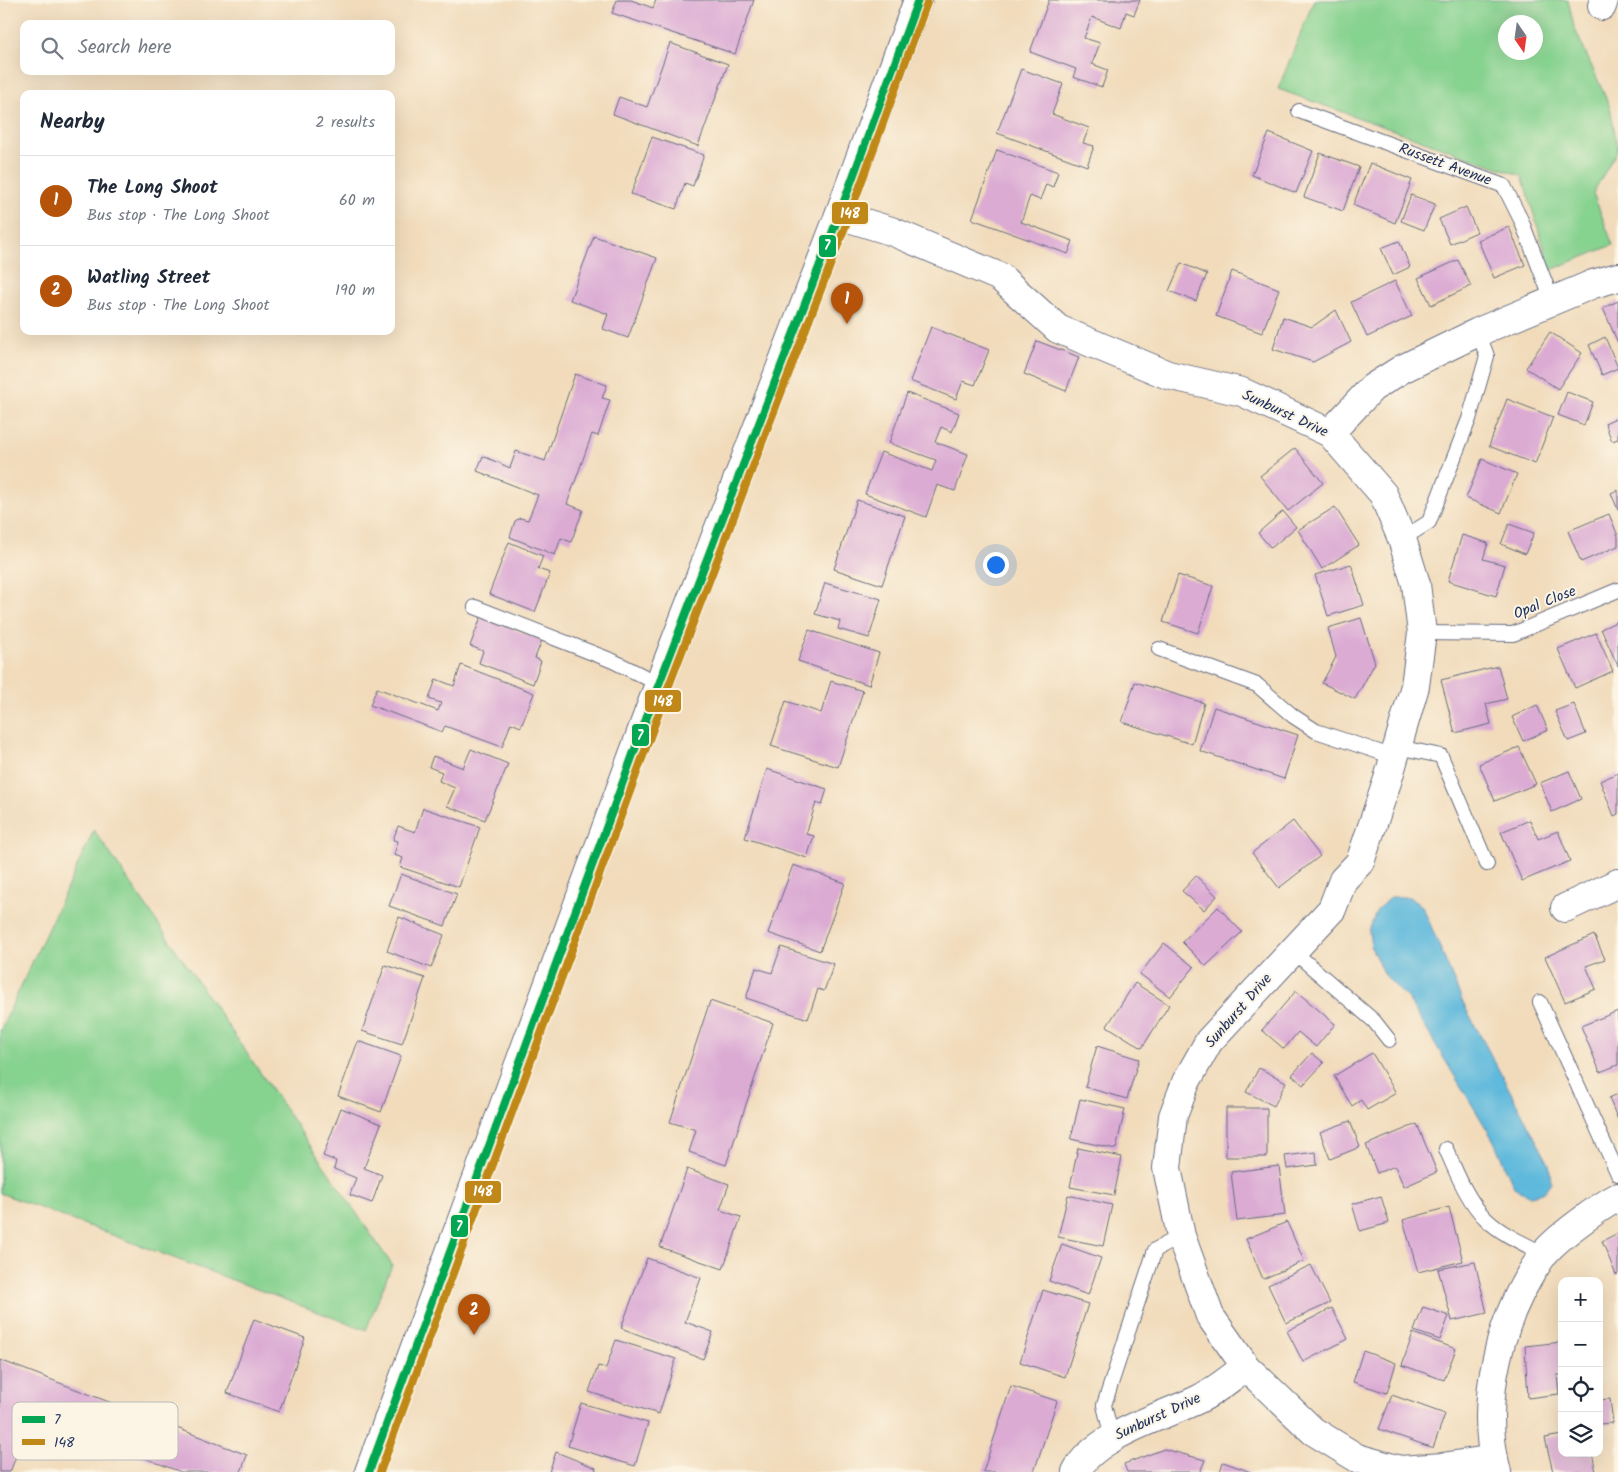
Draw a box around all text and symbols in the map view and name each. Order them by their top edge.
north arrow [1498,15,1543,60]
search box [20,20,395,75]
text: Search here [78,33,172,63]
icon: search [38,34,66,62]
text: Nearby [40,106,105,139]
text: 2 results [315,110,375,135]
street label: Russett Avenue [1395,137,1495,193]
text: The Long Shoot [87,173,218,203]
text: 1 [54,188,58,213]
text: 60 m [339,188,375,213]
line badge: 148 [831,201,869,225]
text: Bus stop · The Long Shoot [87,203,270,228]
text: 148 [840,203,861,225]
line badge: 7 [818,234,837,258]
text: 7 [824,235,831,257]
text: Watling Street [87,263,210,293]
text: 2 [51,278,61,303]
text: 190 m [335,278,375,303]
pin: 1 [831,283,863,324]
text: Bus stop · The Long Shoot [87,293,270,318]
street label: Sunburst Drive [1238,384,1332,445]
your location [983,552,1009,578]
street label: Opal Close [1510,579,1580,626]
line badge: 148 [644,689,682,713]
text: 148 [653,691,674,713]
line badge: 7 [631,723,650,747]
text: 7 [637,725,644,747]
street label: Sunburst Drive [1200,968,1279,1054]
line badge: 148 [464,1180,502,1204]
text: 148 [473,1181,494,1203]
line badge: 7 [450,1214,469,1238]
text: 7 [456,1216,463,1238]
map controls [1558,1277,1603,1457]
button: + [1558,1277,1603,1322]
pin: 2 [458,1294,490,1335]
button: − [1558,1322,1603,1367]
button: locate [1558,1367,1603,1412]
street label: Sunburst Drive [1111,1386,1205,1447]
legend [12,1402,178,1460]
text: 7 [54,1409,61,1431]
button: layers [1558,1412,1603,1457]
text: 148 [54,1432,75,1454]

